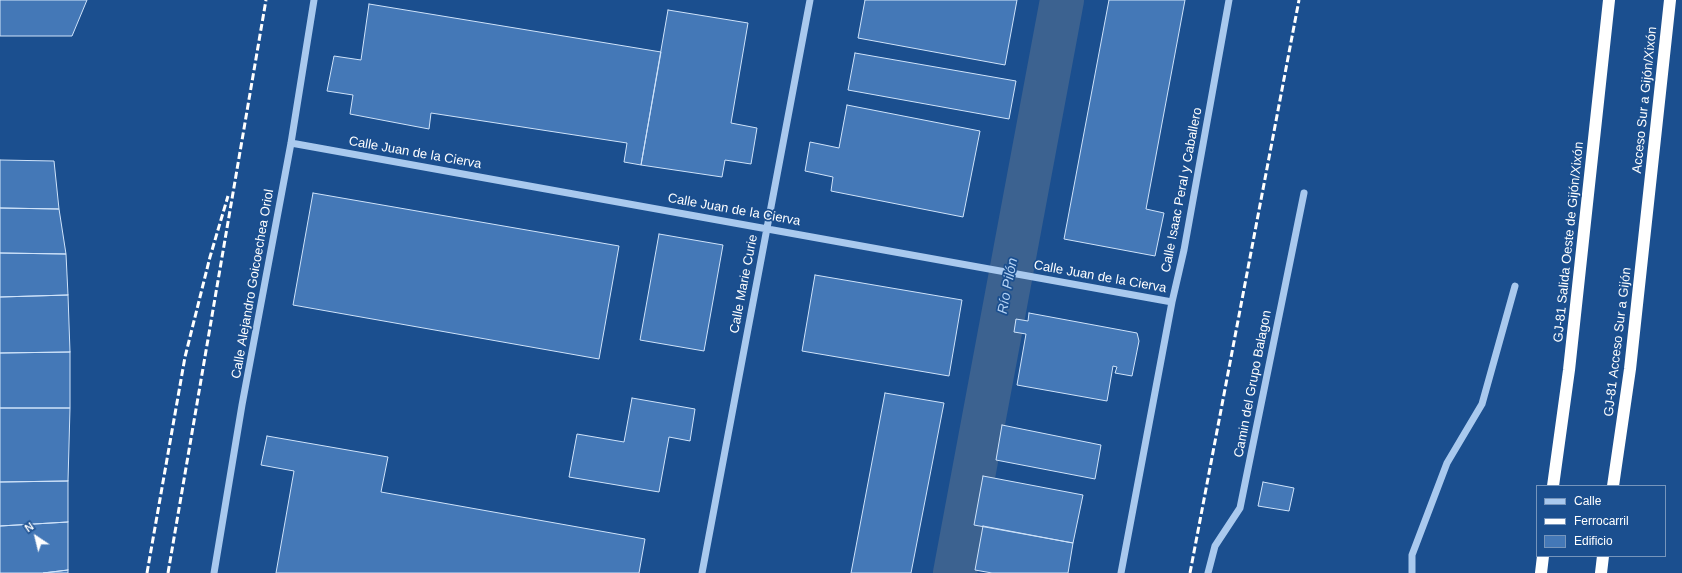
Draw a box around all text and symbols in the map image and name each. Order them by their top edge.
street label: Acceso Sur a Gijón/Xixón [1630,26,1660,174]
street label: Calle Isaac Peral y Caballero [1158,106,1206,274]
street label: Calle Juan de la Cierva [347,134,483,172]
street label: GJ-81 Salida Oeste de Gijón/Xixón [1551,141,1587,343]
street label: Calle Alejandro Goicoechea Oriol [229,188,277,380]
street label: Calle Juan de la Cierva [666,191,802,229]
street label: Calle Marie Curie [727,233,761,335]
water label: Río Pilón [994,257,1022,315]
street label: Calle Juan de la Cierva [1032,258,1168,296]
street label: GJ-81 Acceso Sur a Gijón [1601,266,1635,418]
street label: Camin del Grupo Balagon [1231,309,1275,459]
legend [1536,485,1666,557]
text: Calle [1574,494,1601,508]
text: Ferrocarril [1574,514,1629,528]
north arrow [16,517,56,557]
text: N [22,520,36,534]
text: Edificio [1574,534,1613,548]

